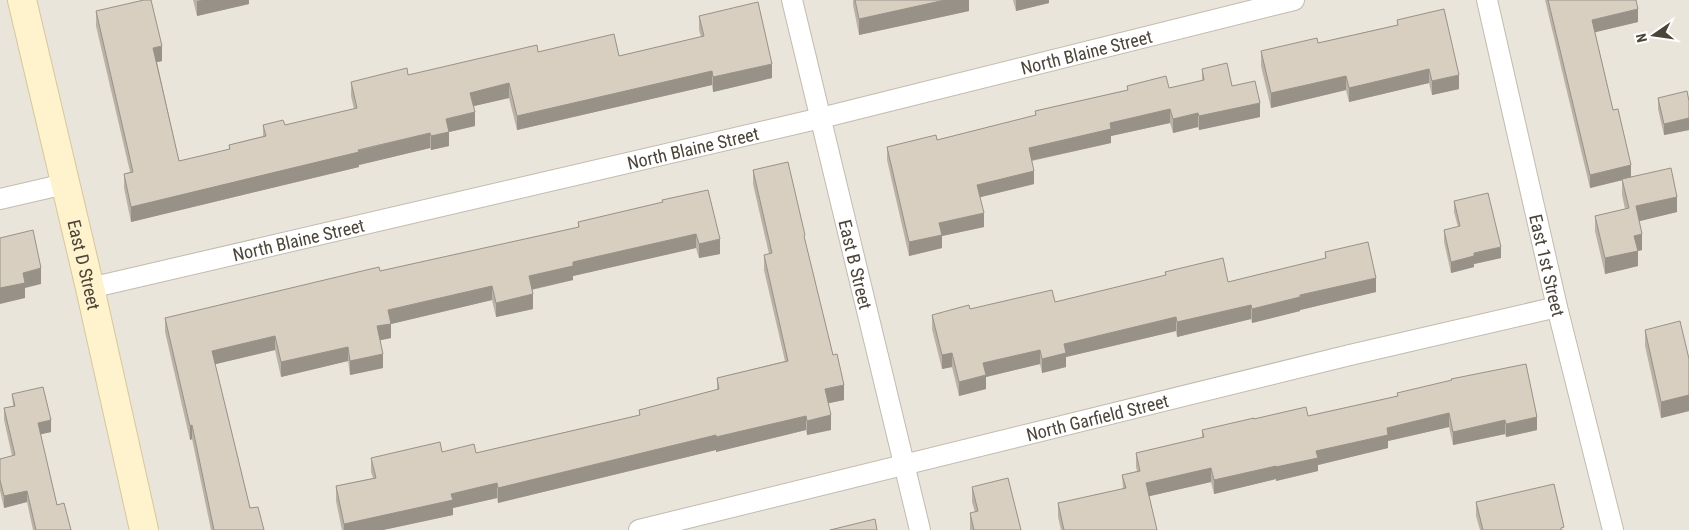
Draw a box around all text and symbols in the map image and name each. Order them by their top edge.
north arrow [1629,10,1679,60]
street label: North Blaine Street [1019,25,1154,78]
text: N [1633,32,1650,44]
street label: North Blaine Street [625,122,761,173]
street label: East 1st Street [1526,212,1569,318]
street label: North Blaine Street [231,214,366,265]
street label: East B Street [835,217,877,311]
street label: East D Street [64,218,105,312]
street label: North Garfield Street [1024,390,1171,445]

